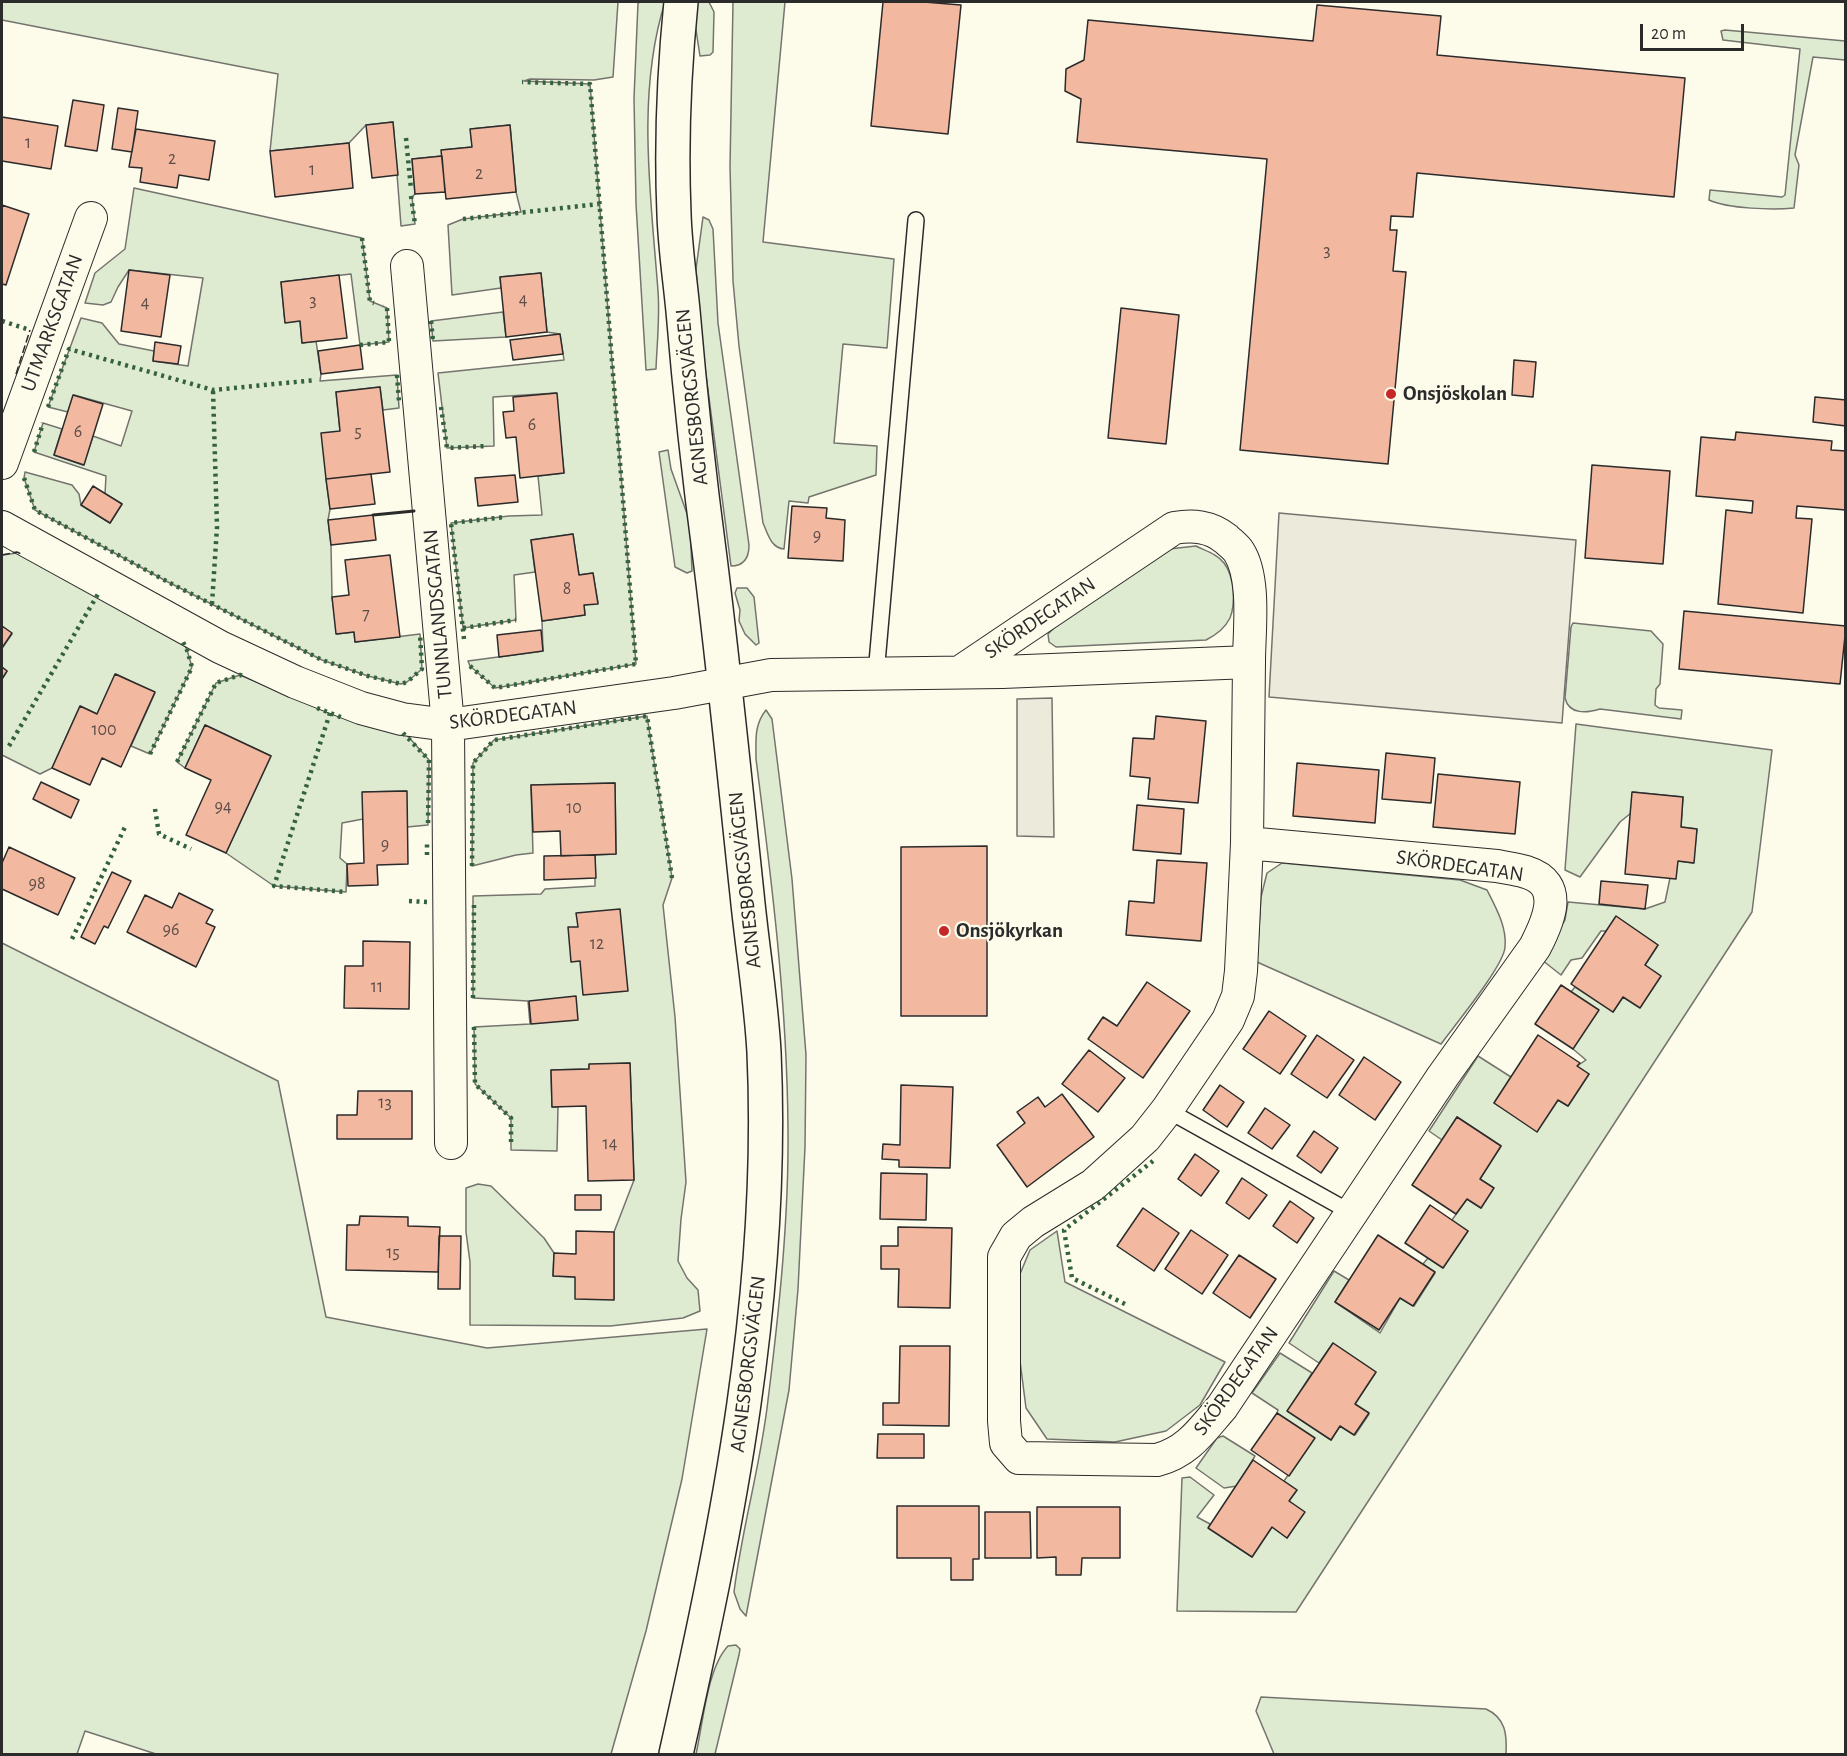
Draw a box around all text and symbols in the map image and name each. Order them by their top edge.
scale bar [1643,12,1746,50]
text: 20 m [1651,25,1686,43]
house number: 1 [25,132,31,154]
house number: 2 [168,148,176,170]
house number: 1 [309,159,315,181]
house number: 2 [475,163,483,185]
house number: 3 [1323,240,1331,262]
street label: UTMARKSGATAN [15,251,89,395]
house number: 4 [519,289,527,311]
house number: 3 [309,290,317,312]
house number: 4 [141,292,149,314]
street label: AGNESBORGSVÄGEN [670,307,714,487]
place label: Onsjöskolan [1403,381,1507,407]
marker: Onsjöskolan [1384,387,1398,401]
house number: 6 [528,414,536,436]
house number: 6 [74,421,82,443]
house number: 5 [354,421,362,443]
house number: 9 [813,525,821,547]
street label: TUNNLANDSGATAN [418,528,458,700]
street label: SKÖRDEGATAN [980,572,1100,664]
house number: 8 [563,578,571,600]
house number: 7 [362,604,370,626]
street label: SKÖRDEGATAN [448,695,578,735]
house number: 100 [91,719,117,741]
street label: AGNESBORGSVÄGEN [723,790,767,970]
house number: 94 [214,796,232,818]
house number: 10 [566,797,582,819]
house number: 9 [381,834,389,856]
street label: SKÖRDEGATAN [1395,845,1525,887]
house number: 98 [29,873,45,895]
place label: Onsjökyrkan [956,918,1063,944]
house number: 96 [163,919,179,941]
marker: Onsjökyrkan [937,924,951,938]
house number: 12 [590,933,604,955]
house number: 11 [371,976,383,998]
house number: 13 [378,1092,392,1114]
house number: 14 [603,1133,617,1155]
house number: 15 [386,1242,400,1264]
street label: AGNESBORGSVÄGEN [725,1274,771,1454]
street label: SKÖRDEGATAN [1188,1322,1284,1440]

